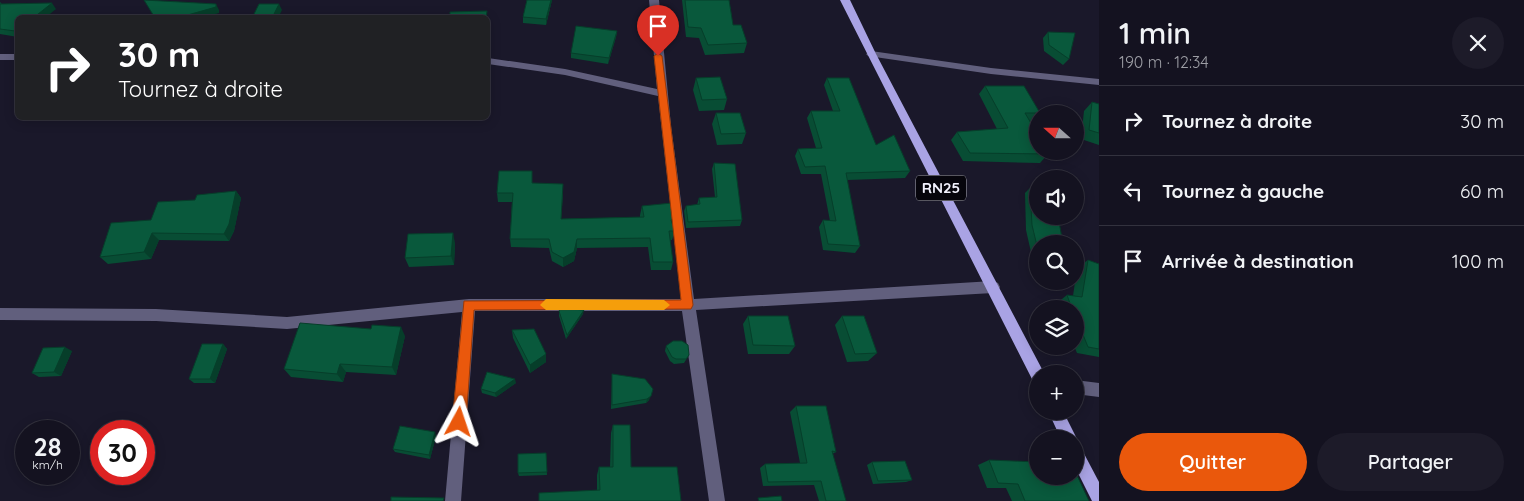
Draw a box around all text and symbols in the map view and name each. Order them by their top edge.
pin [637,5,679,56]
icon: arrive [644,12,672,40]
text: 1 min [1119,14,1191,52]
button: close [1452,17,1504,69]
text: 30 m [118,32,200,76]
icon: right [35,35,100,100]
text: 190 m · 12:34 [1119,52,1209,72]
text: Tournez à droite [118,75,283,103]
north arrow [1029,105,1084,160]
map controls [1029,105,1084,485]
icon: right [1119,107,1147,135]
text: Tournez à droite [1162,109,1312,133]
text: 30 m [1460,109,1504,133]
button: sound [1029,170,1084,225]
road number: RN25 [916,176,966,200]
icon: left [1119,177,1147,205]
text: Tournez à gauche [1162,179,1324,203]
text: 60 m [1460,179,1504,203]
button: search [1029,235,1084,290]
icon: arrive [1119,247,1147,275]
text: Arrivée à destination [1162,249,1354,273]
text: 100 m [1452,249,1504,273]
button: layers [1029,300,1084,355]
button: + [1029,365,1084,420]
position arrow [432,395,484,447]
speed limit sign: 30 [90,420,155,485]
button: − [1029,430,1084,485]
text: 28 [34,431,61,462]
button: Quitter [1119,433,1307,491]
button: Partager [1317,433,1504,491]
text: km/h [32,457,63,472]

